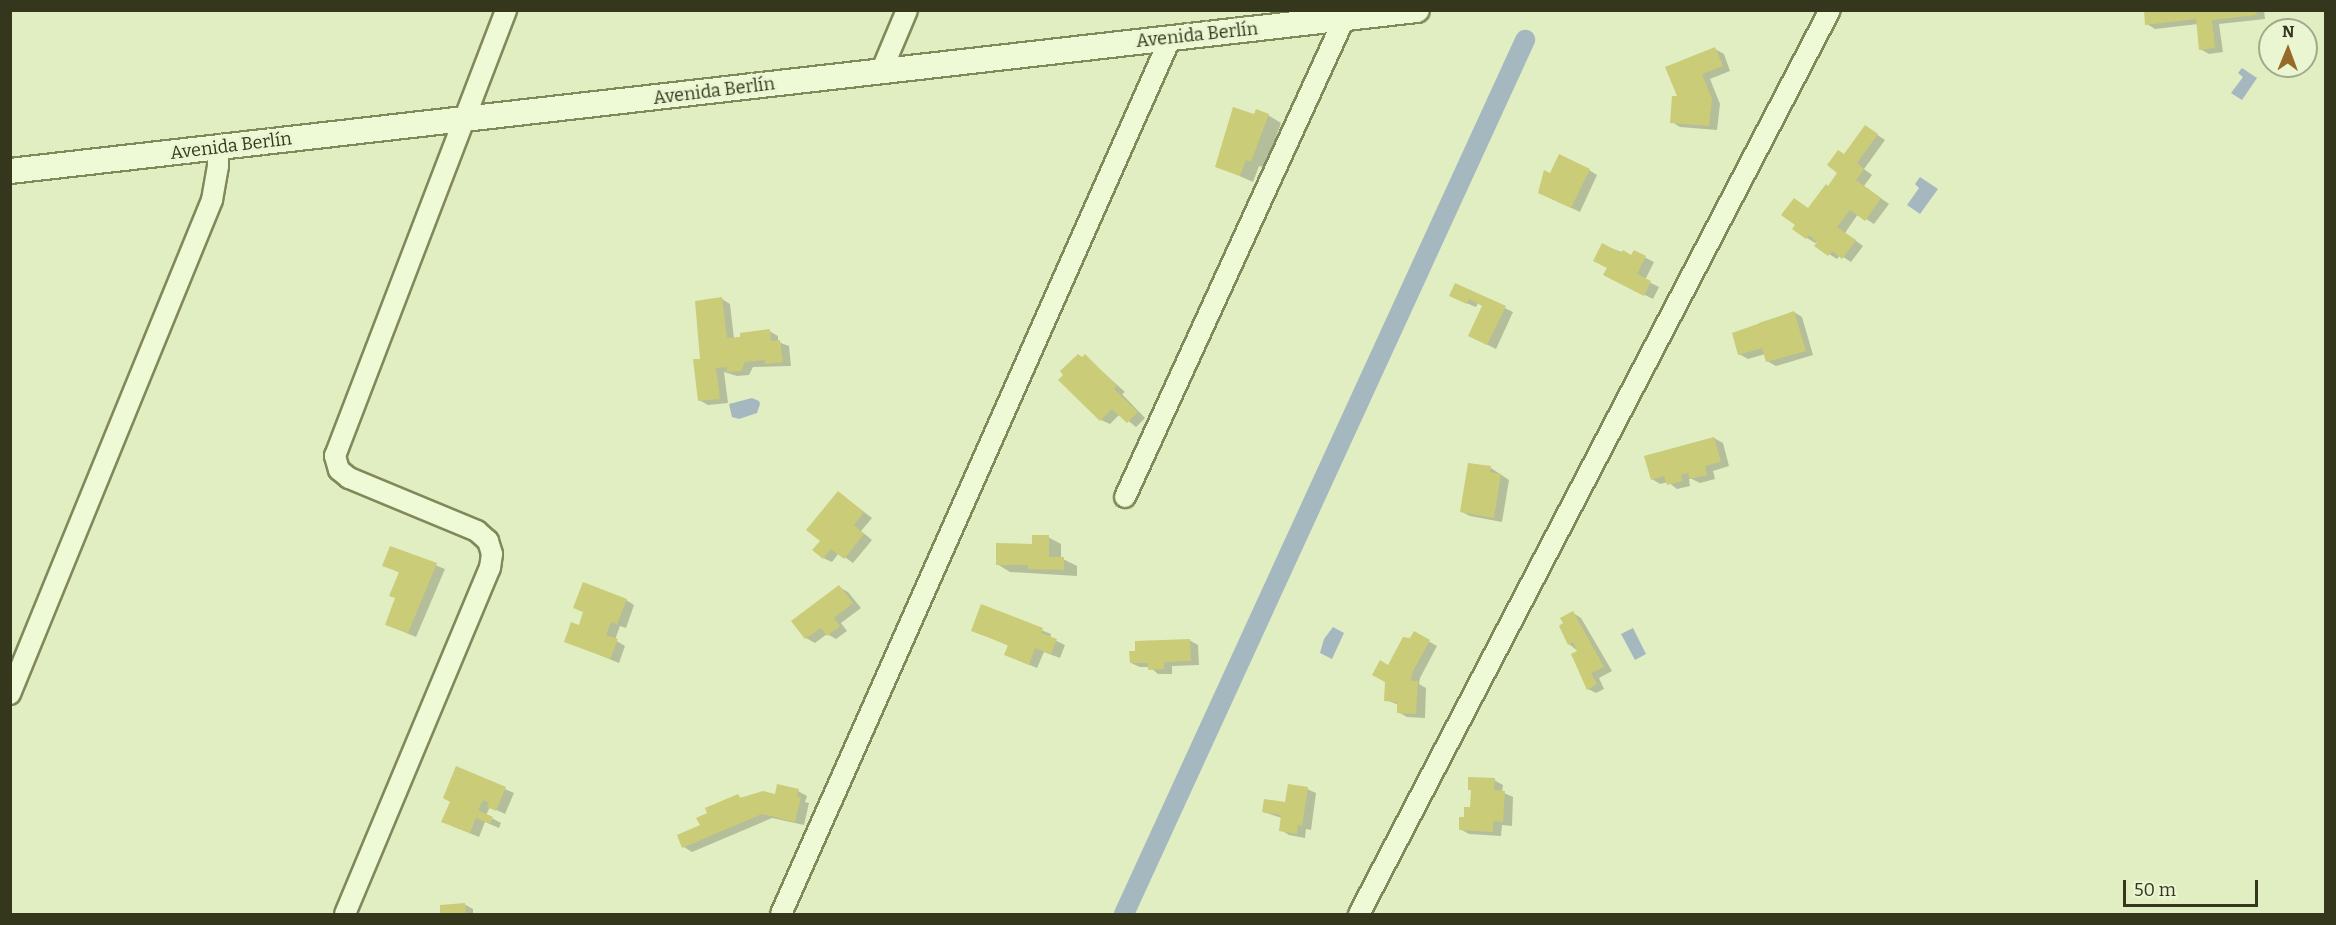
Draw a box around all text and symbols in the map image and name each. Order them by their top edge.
street label: Avenida Berlín [1135,18,1259,52]
north arrow [2258,18,2318,78]
text: N [2282,22,2295,41]
street label: Avenida Berlín [652,73,776,109]
street label: Avenida Berlín [169,128,293,164]
scale bar [2126,868,2261,906]
text: 50 m [2134,879,2176,901]

